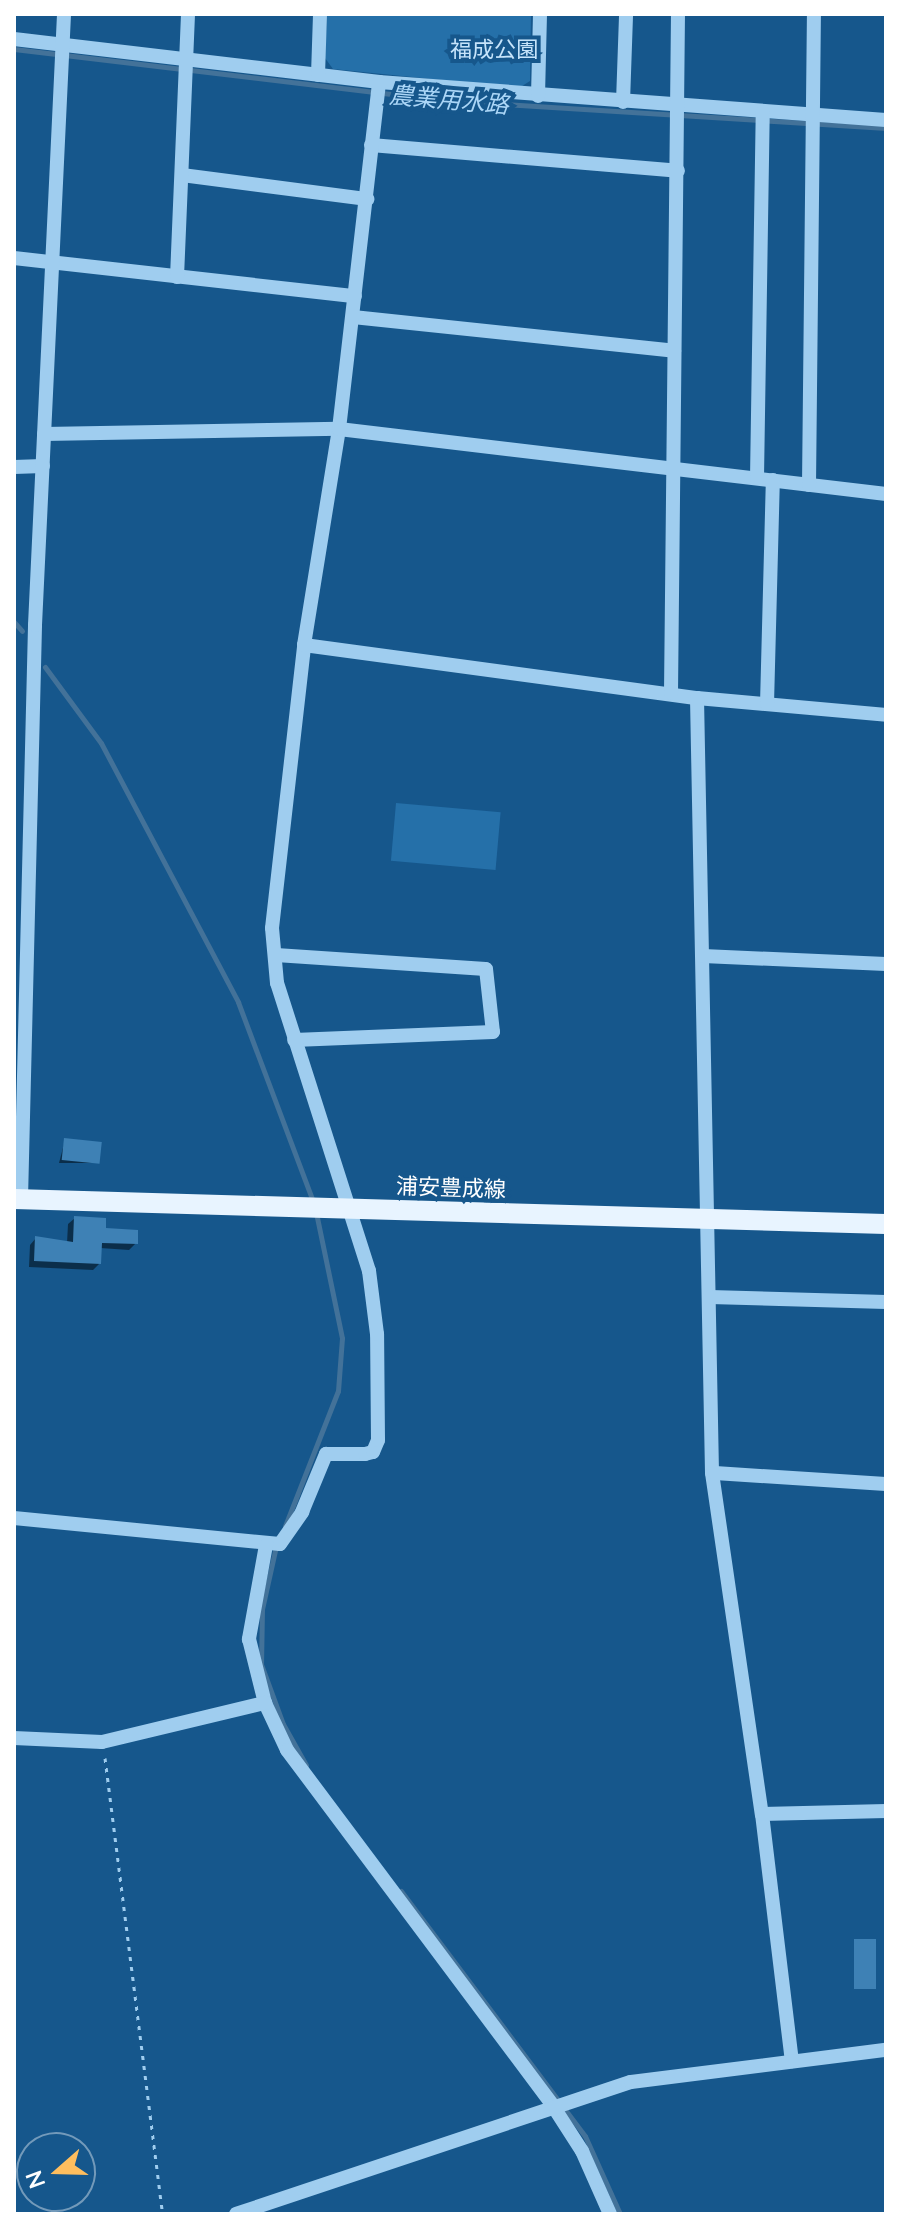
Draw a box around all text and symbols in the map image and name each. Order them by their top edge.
park label: 福成公園 [450,36,538,62]
water label: 農業用水路 [388,79,510,119]
street label: 浦安豊成線 [396,1172,506,1202]
north arrow [16,2132,96,2212]
text: N [19,2167,50,2192]

